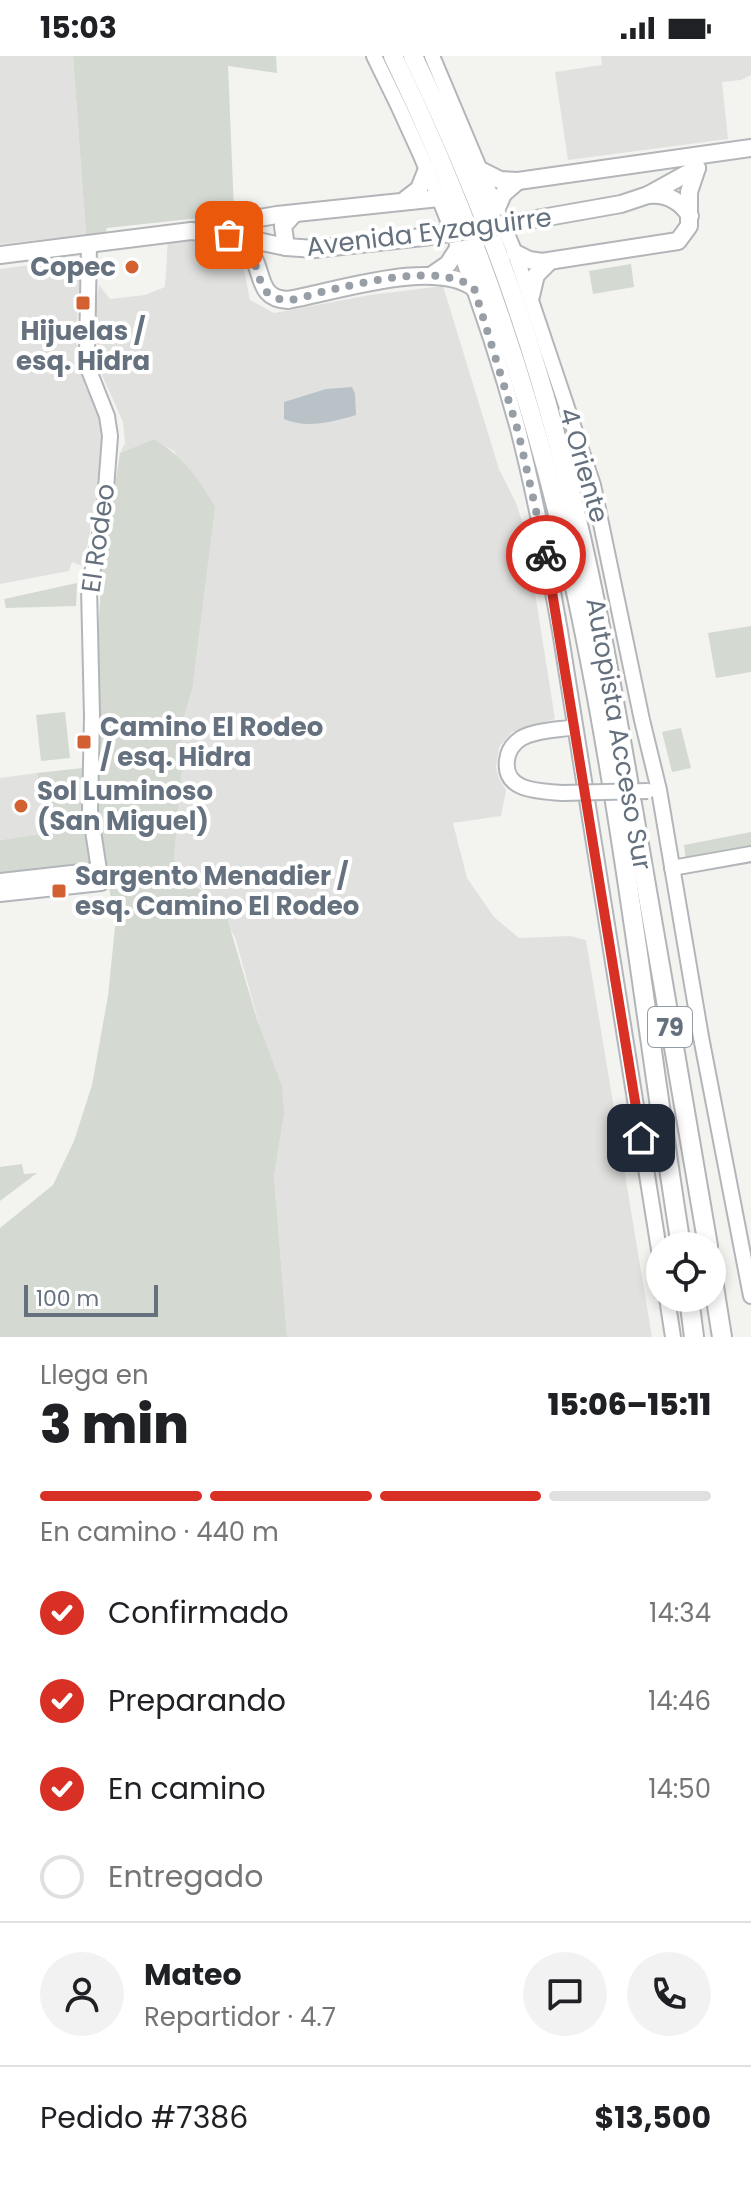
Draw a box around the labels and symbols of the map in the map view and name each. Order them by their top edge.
street label: Avenida Eyzaguirre [304,199,554,265]
pin [195,201,263,269]
place label: Copec [30,249,116,285]
marker: Copec [123,258,141,276]
marker: Hijuelas / esq. Hidra [74,294,92,312]
place label: Hijuelas / esq. Hidra [16,313,150,379]
street label: 4 Oriente [550,403,618,527]
street label: El Rodeo [73,481,123,595]
courier [506,515,586,595]
street label: Autopista Acceso Sur [577,595,661,873]
place label: Camino El Rodeo / esq. Hidra [100,709,323,775]
marker: Camino El Rodeo / esq. Hidra [75,733,93,751]
place label: Sol Luminoso (San Miguel) [37,773,213,839]
marker: Sol Luminoso (San Miguel) [12,797,30,815]
place label: Sargento Menadier / esq. Camino El Rodeo [75,858,359,924]
marker: Sargento Menadier / esq. Camino El Rodeo [50,882,68,900]
road number: 79 [648,1007,692,1047]
pin [607,1104,675,1172]
scale bar [24,1281,158,1317]

